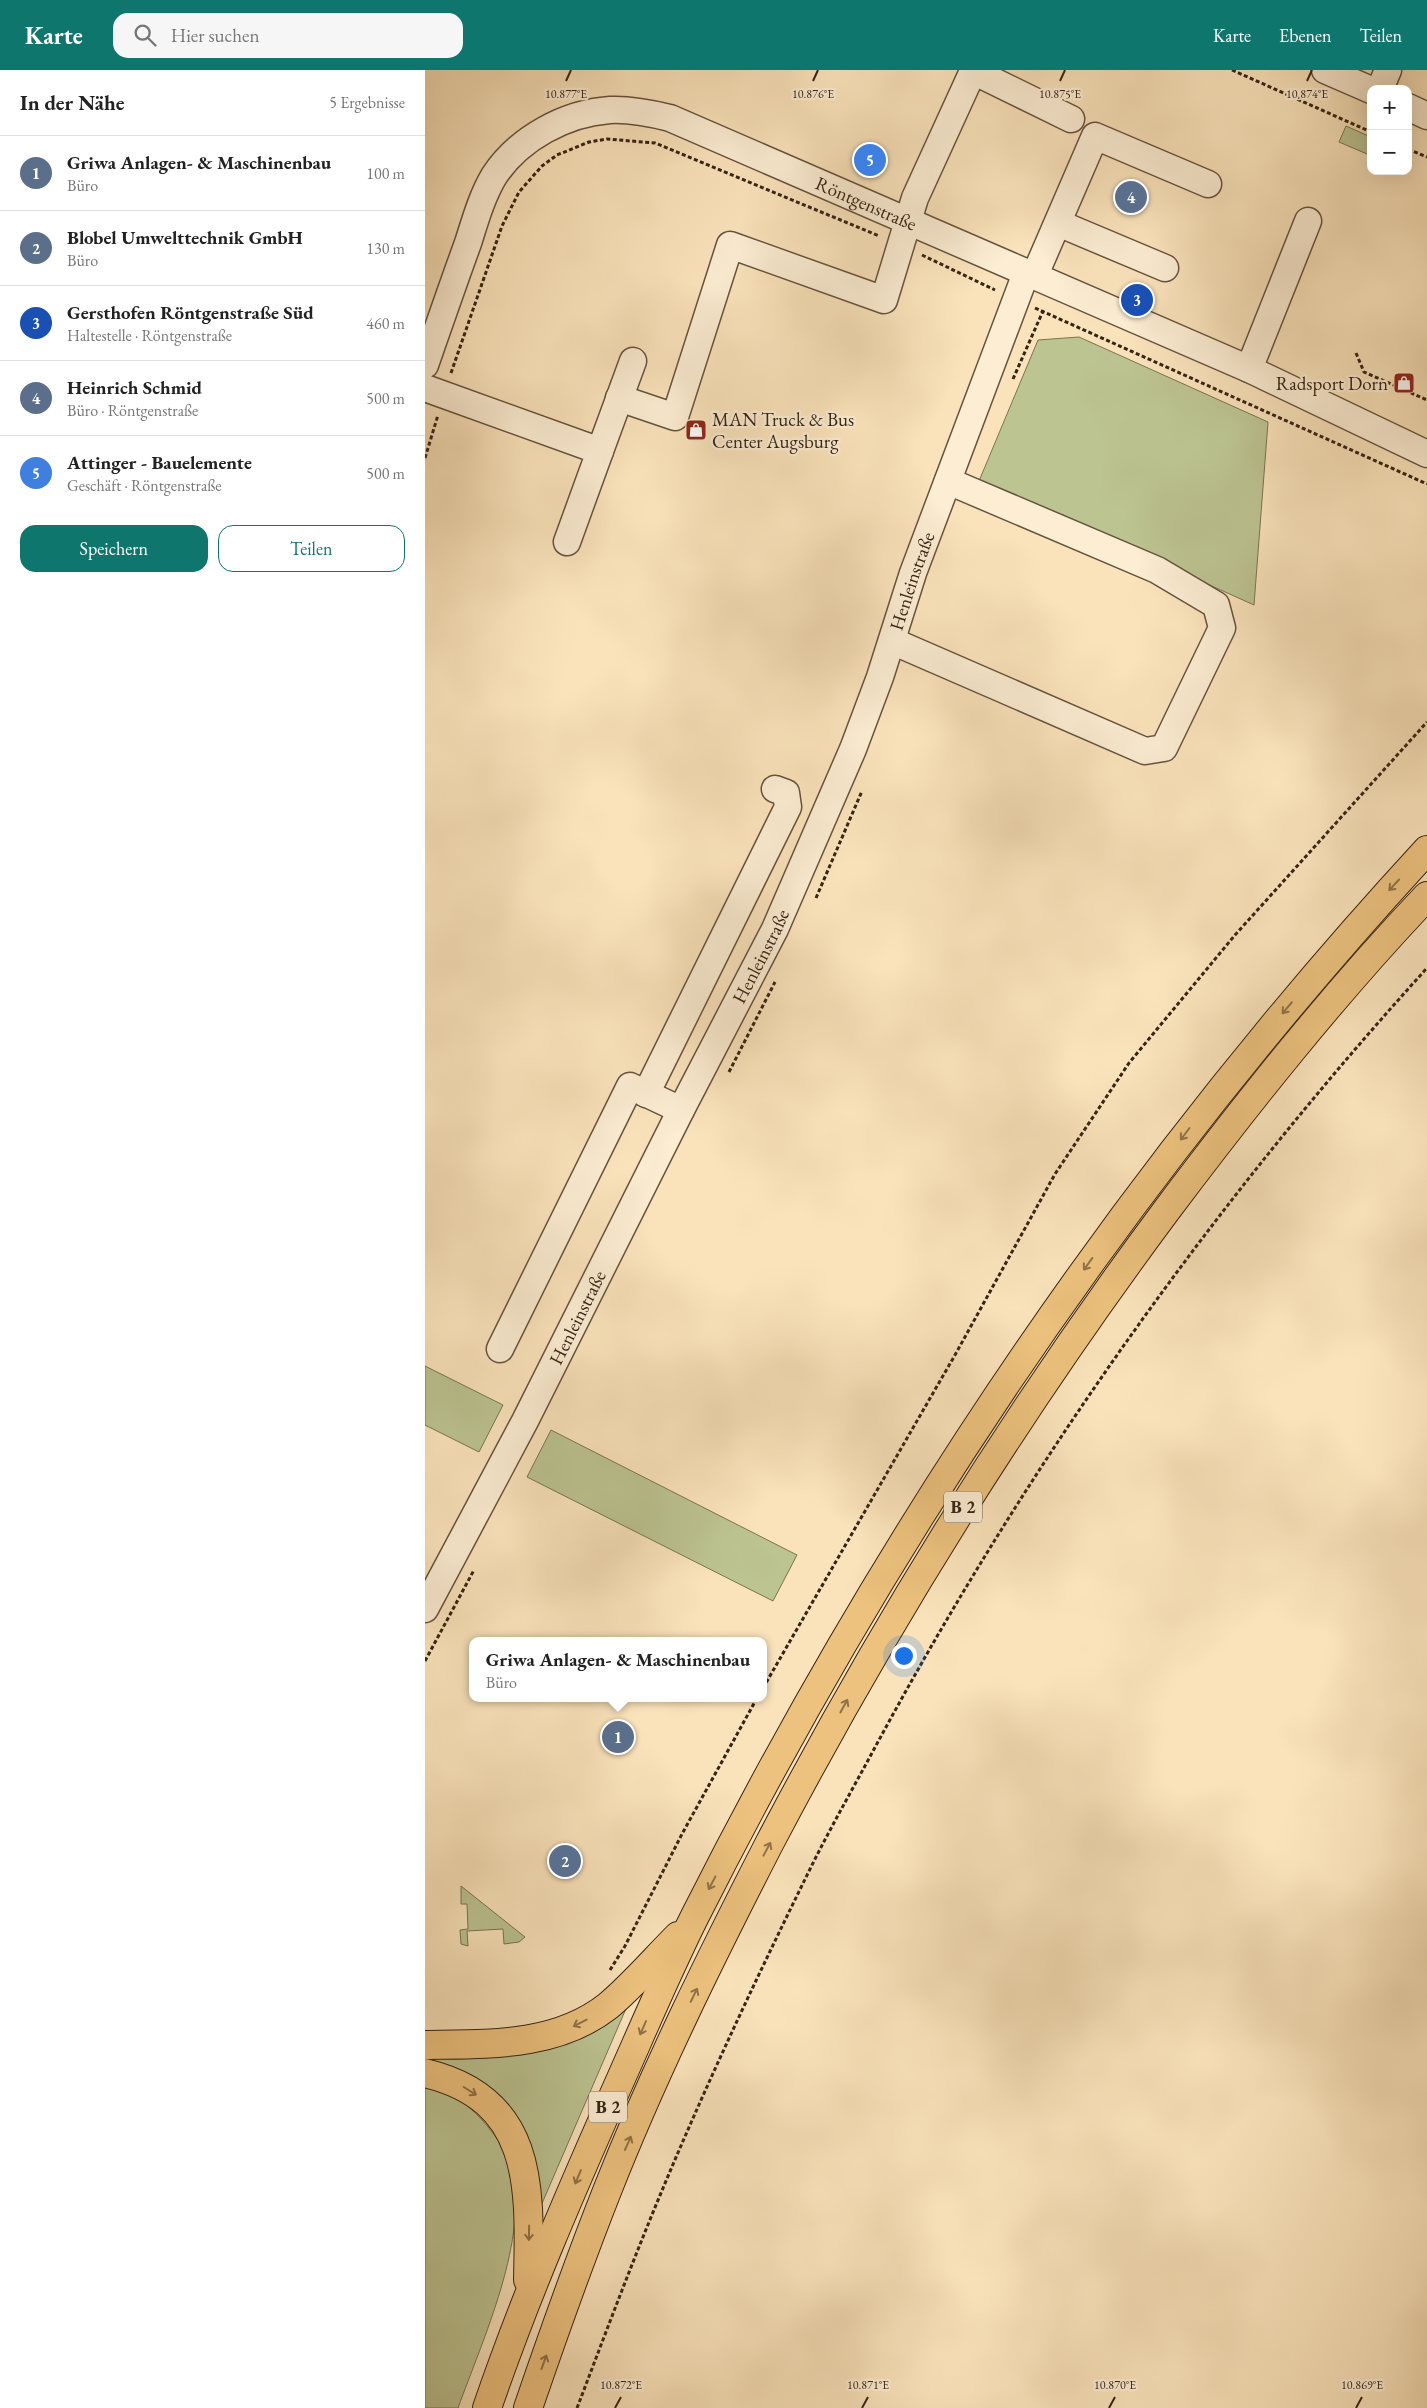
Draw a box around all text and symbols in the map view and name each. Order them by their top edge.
search box [113,13,463,58]
text: Karte [25,20,83,51]
icon: search [131,21,159,49]
text: Hier suchen [171,23,260,48]
text: Karte [1213,24,1251,47]
text: Ebenen [1279,24,1332,47]
text: Teilen [1360,24,1402,47]
map controls [1367,85,1412,175]
button: + [1367,85,1412,130]
text: 10.877°E [545,86,587,102]
text: 10.876°E [792,86,834,102]
text: 10.875°E [1039,86,1081,102]
text: 10.874°E [1286,86,1328,102]
text: In der Nähe [20,89,125,116]
text: 5 Ergebnisse [329,92,405,113]
button: − [1367,130,1412,175]
pin: 5 [854,141,886,179]
text: Griwa Anlagen- & Maschinenbau [67,150,331,175]
text: 1 [32,163,40,184]
text: 100 m [366,163,405,184]
street label: Röntgenstraße [812,171,921,236]
text: Büro [67,175,98,196]
pin: 4 [1115,178,1147,216]
text: Blobel Umwelttechnik GmbH [67,225,303,250]
text: 2 [32,238,40,259]
text: 130 m [366,238,405,259]
text: Büro [67,250,98,271]
pin: 3 [1121,281,1153,319]
text: Gersthofen Röntgenstraße Süd [67,300,314,325]
text: 3 [32,313,40,334]
text: 460 m [366,313,405,334]
text: Haltestelle · Röntgenstraße [67,325,232,346]
place label: Radsport Dorn [1276,371,1388,396]
shop icon: Radsport Dorn [1392,371,1416,395]
text: Heinrich Schmid [67,375,202,400]
text: 4 [32,388,40,409]
text: 500 m [366,388,405,409]
text: Büro · Röntgenstraße [67,400,198,421]
place label: MAN Truck & Bus Center Augsburg [712,407,854,454]
shop icon: MAN Truck & Bus Center Augsburg [684,418,708,442]
text: Attinger - Bauelemente [67,450,252,475]
text: 5 [32,463,40,484]
text: 500 m [366,463,405,484]
text: Geschäft · Röntgenstraße [67,475,222,496]
button: Speichern [20,525,208,572]
button: Teilen [218,525,405,572]
street label: Henleinstraße [884,528,940,633]
one-way arrow [1388,879,1400,892]
street label: Henleinstraße [726,905,795,1008]
one-way arrow [1282,1001,1293,1014]
one-way arrow [1179,1127,1190,1140]
one-way arrow [1083,1257,1093,1271]
street label: Henleinstraße [543,1266,612,1369]
road number: B 2 [944,1491,982,1522]
popup [469,1637,767,1702]
your location [891,1643,917,1669]
text: Griwa Anlagen- & Maschinenbau [486,1647,750,1672]
text: Büro [486,1672,517,1693]
one-way arrow [839,1699,849,1714]
pin: 1 [602,1718,634,1756]
pin: 2 [549,1842,581,1880]
one-way arrow [763,1842,772,1857]
one-way arrow [707,1876,717,1891]
one-way arrow [690,1988,700,2003]
one-way arrow [572,2018,587,2028]
one-way arrow [638,2020,648,2035]
one-way arrow [462,2087,476,2097]
road number: B 2 [589,2091,627,2122]
one-way arrow [624,2136,634,2151]
one-way arrow [573,2169,582,2184]
one-way arrow [524,2224,534,2241]
one-way arrow [540,2355,549,2370]
text: 10.872°E [600,2377,642,2393]
text: 10.871°E [847,2377,889,2393]
text: 10.870°E [1094,2377,1136,2393]
text: 10.869°E [1341,2377,1383,2393]

